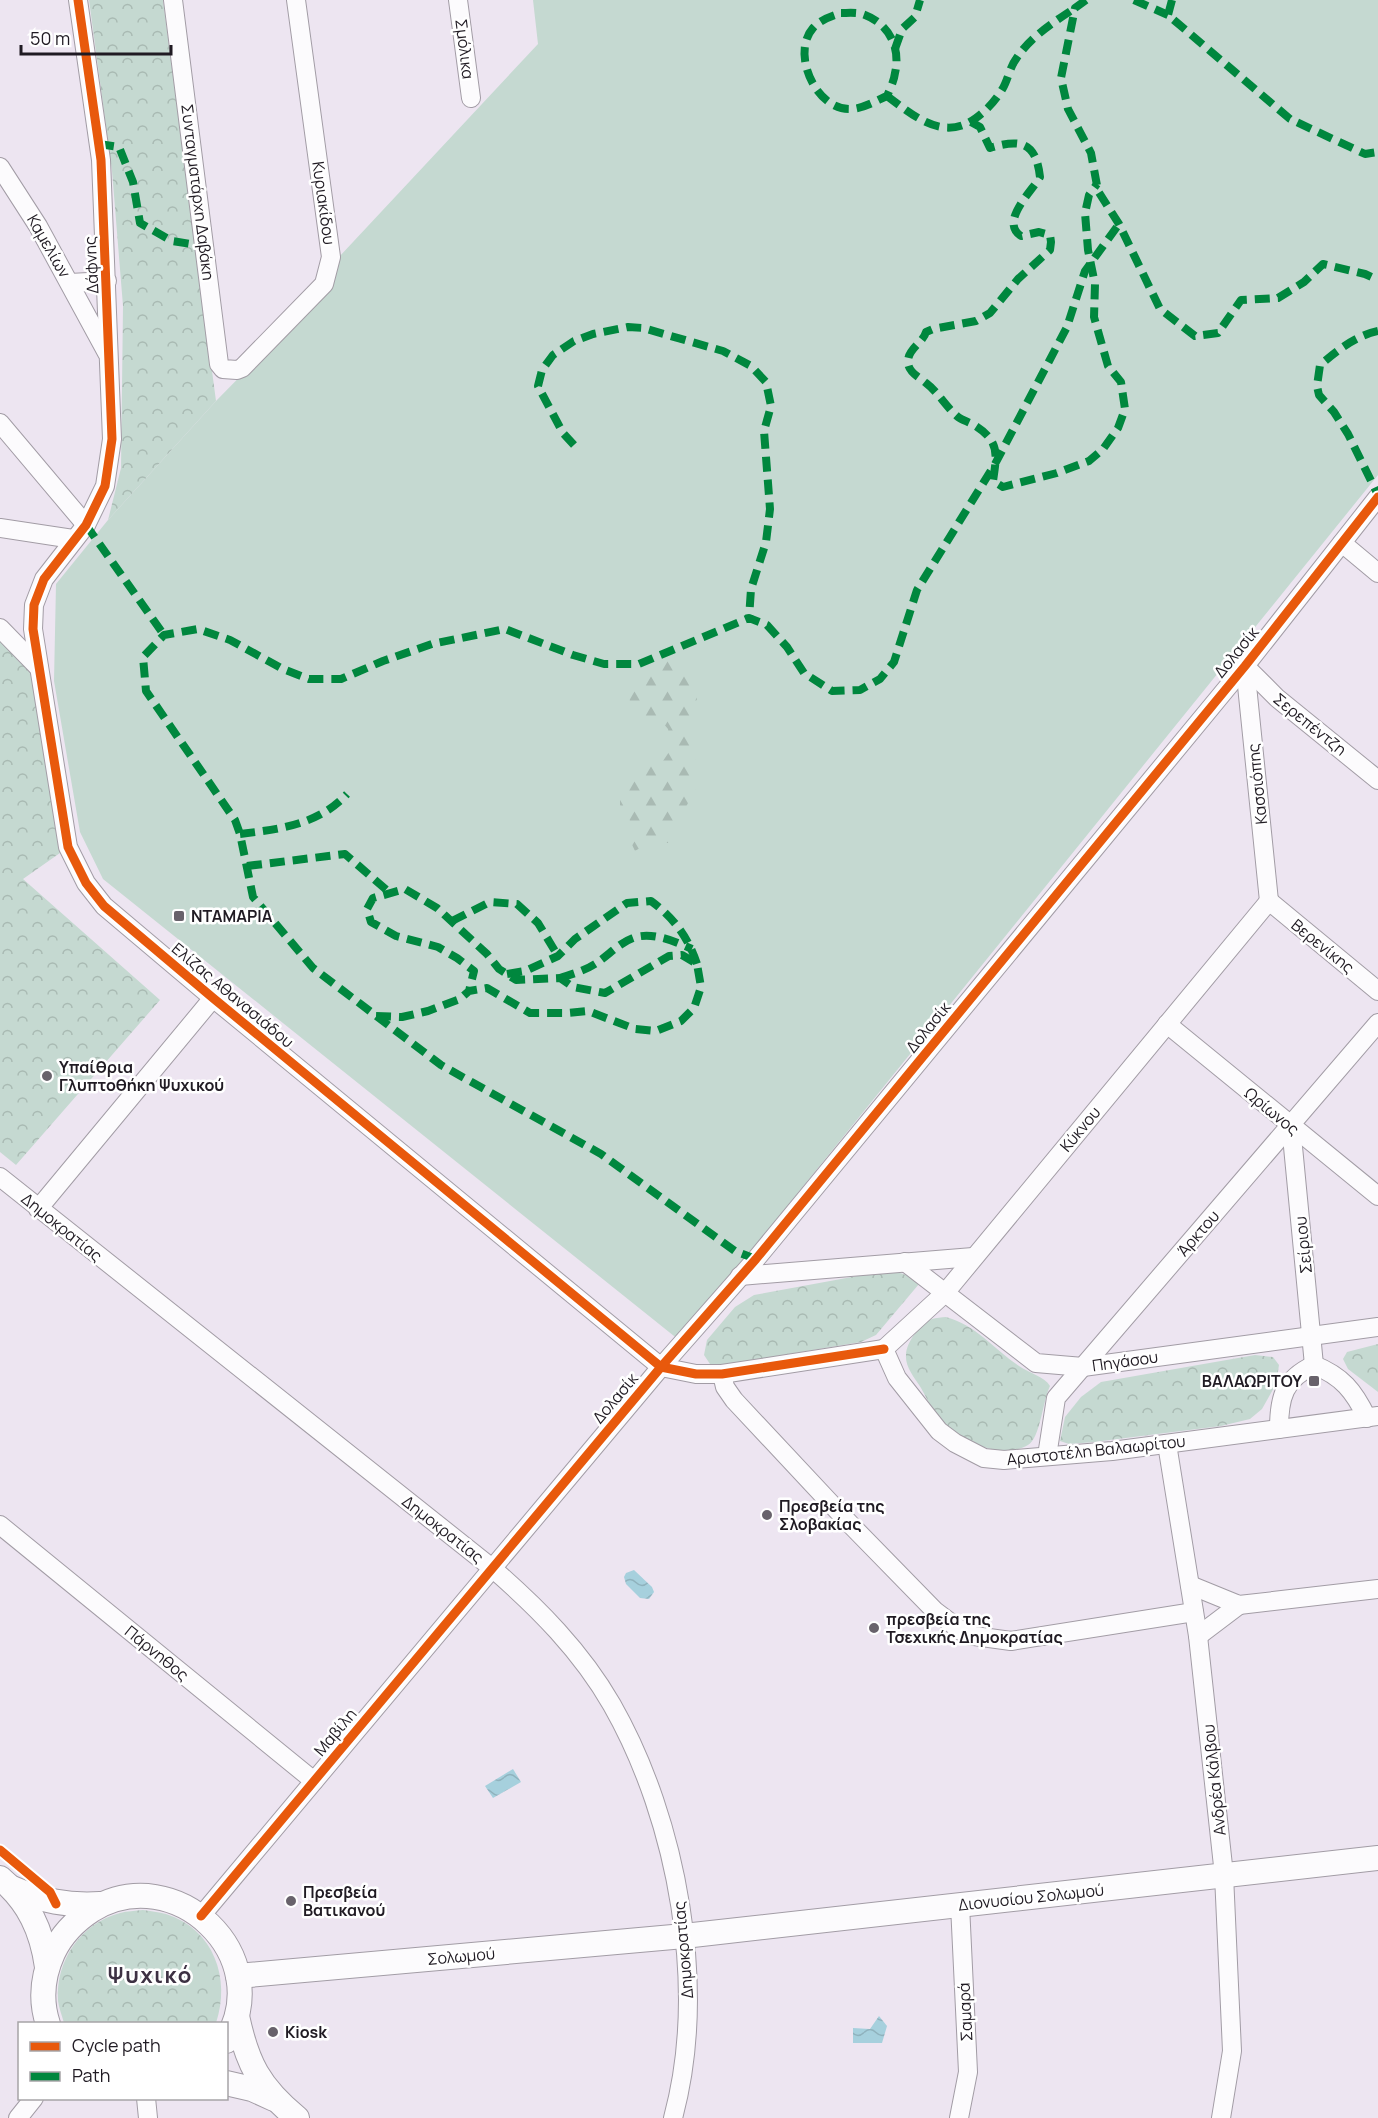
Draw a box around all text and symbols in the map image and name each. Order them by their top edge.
scale bar [21,18,171,56]
street label: Σμόλικα [450,18,480,80]
text: 50 m [30,26,70,50]
street label: Συνταγματάρχη Δαβάκη [176,103,220,281]
street label: Κυριακίδου [307,160,341,246]
street label: Καμελίων [22,210,76,282]
street label: Δάφνης [78,235,103,294]
street label: Δολασίκ [1209,621,1264,682]
street label: Σερεπέντζη [1269,688,1351,760]
street label: Κασσιόπης [1242,742,1272,826]
place label: ΝΤΑΜΑΡΙΑ [191,905,273,927]
marker: ΝΤΑΜΑΡΙΑ [172,909,186,923]
street label: Βερενίκης [1287,914,1359,978]
street label: Ελίζας Αθανασιάδου [167,937,299,1053]
street label: Δολασίκ [901,996,956,1057]
place label: Υπαίθρια Γλυπτοθήκη Ψυχικού [59,1056,224,1096]
marker: Υπαίθρια Γλυπτοθήκη Ψυχικού [40,1069,54,1083]
street label: Ωρίωνος [1240,1082,1304,1140]
street label: Κύκνου [1055,1102,1105,1156]
street label: Δημοκρατίας [17,1188,107,1267]
street label: Άρκτου [1172,1205,1224,1261]
street label: Σείριου [1289,1215,1317,1275]
street label: Πηγάσου [1091,1345,1159,1377]
street label: Δολασίκ [587,1367,643,1428]
place label: ΒΑΛΑΩΡΙΤΟΥ [1202,1370,1302,1392]
marker: ΒΑΛΑΩΡΙΤΟΥ [1307,1374,1321,1388]
street label: Αριστοτέλη Βαλαωρίτου [1005,1430,1187,1470]
street label: Δημοκρατίας [398,1490,489,1568]
place label: Πρεσβεία της Σλοβακίας [779,1495,884,1535]
marker: Πρεσβεία της Σλοβακίας [760,1508,774,1522]
place label: πρεσβεία της Τσεχικής Δημοκρατίας [886,1608,1063,1648]
street label: Πάρνηθος [120,1620,194,1686]
marker: πρεσβεία της Τσεχικής Δημοκρατίας [867,1621,881,1635]
street label: Μαβίλη [309,1704,361,1760]
street label: Ανδρέα Κάλβου [1197,1723,1231,1837]
street label: Διονυσίου Σολωμού [957,1878,1105,1916]
place label: Πρεσβεία Βατικανού [303,1881,385,1921]
marker: Πρεσβεία Βατικανού [284,1894,298,1908]
street label: Δημοκρατίας [668,1900,698,2000]
street label: Σολωμού [426,1942,496,1970]
district label: Ψυχικό [107,1960,193,1990]
street label: Σαμαρά [952,1982,978,2042]
place label: Kiosk [285,2021,327,2043]
legend [18,2022,228,2100]
marker: Kiosk [266,2025,280,2039]
text: Cycle path [72,2033,161,2057]
text: Path [72,2063,110,2087]

